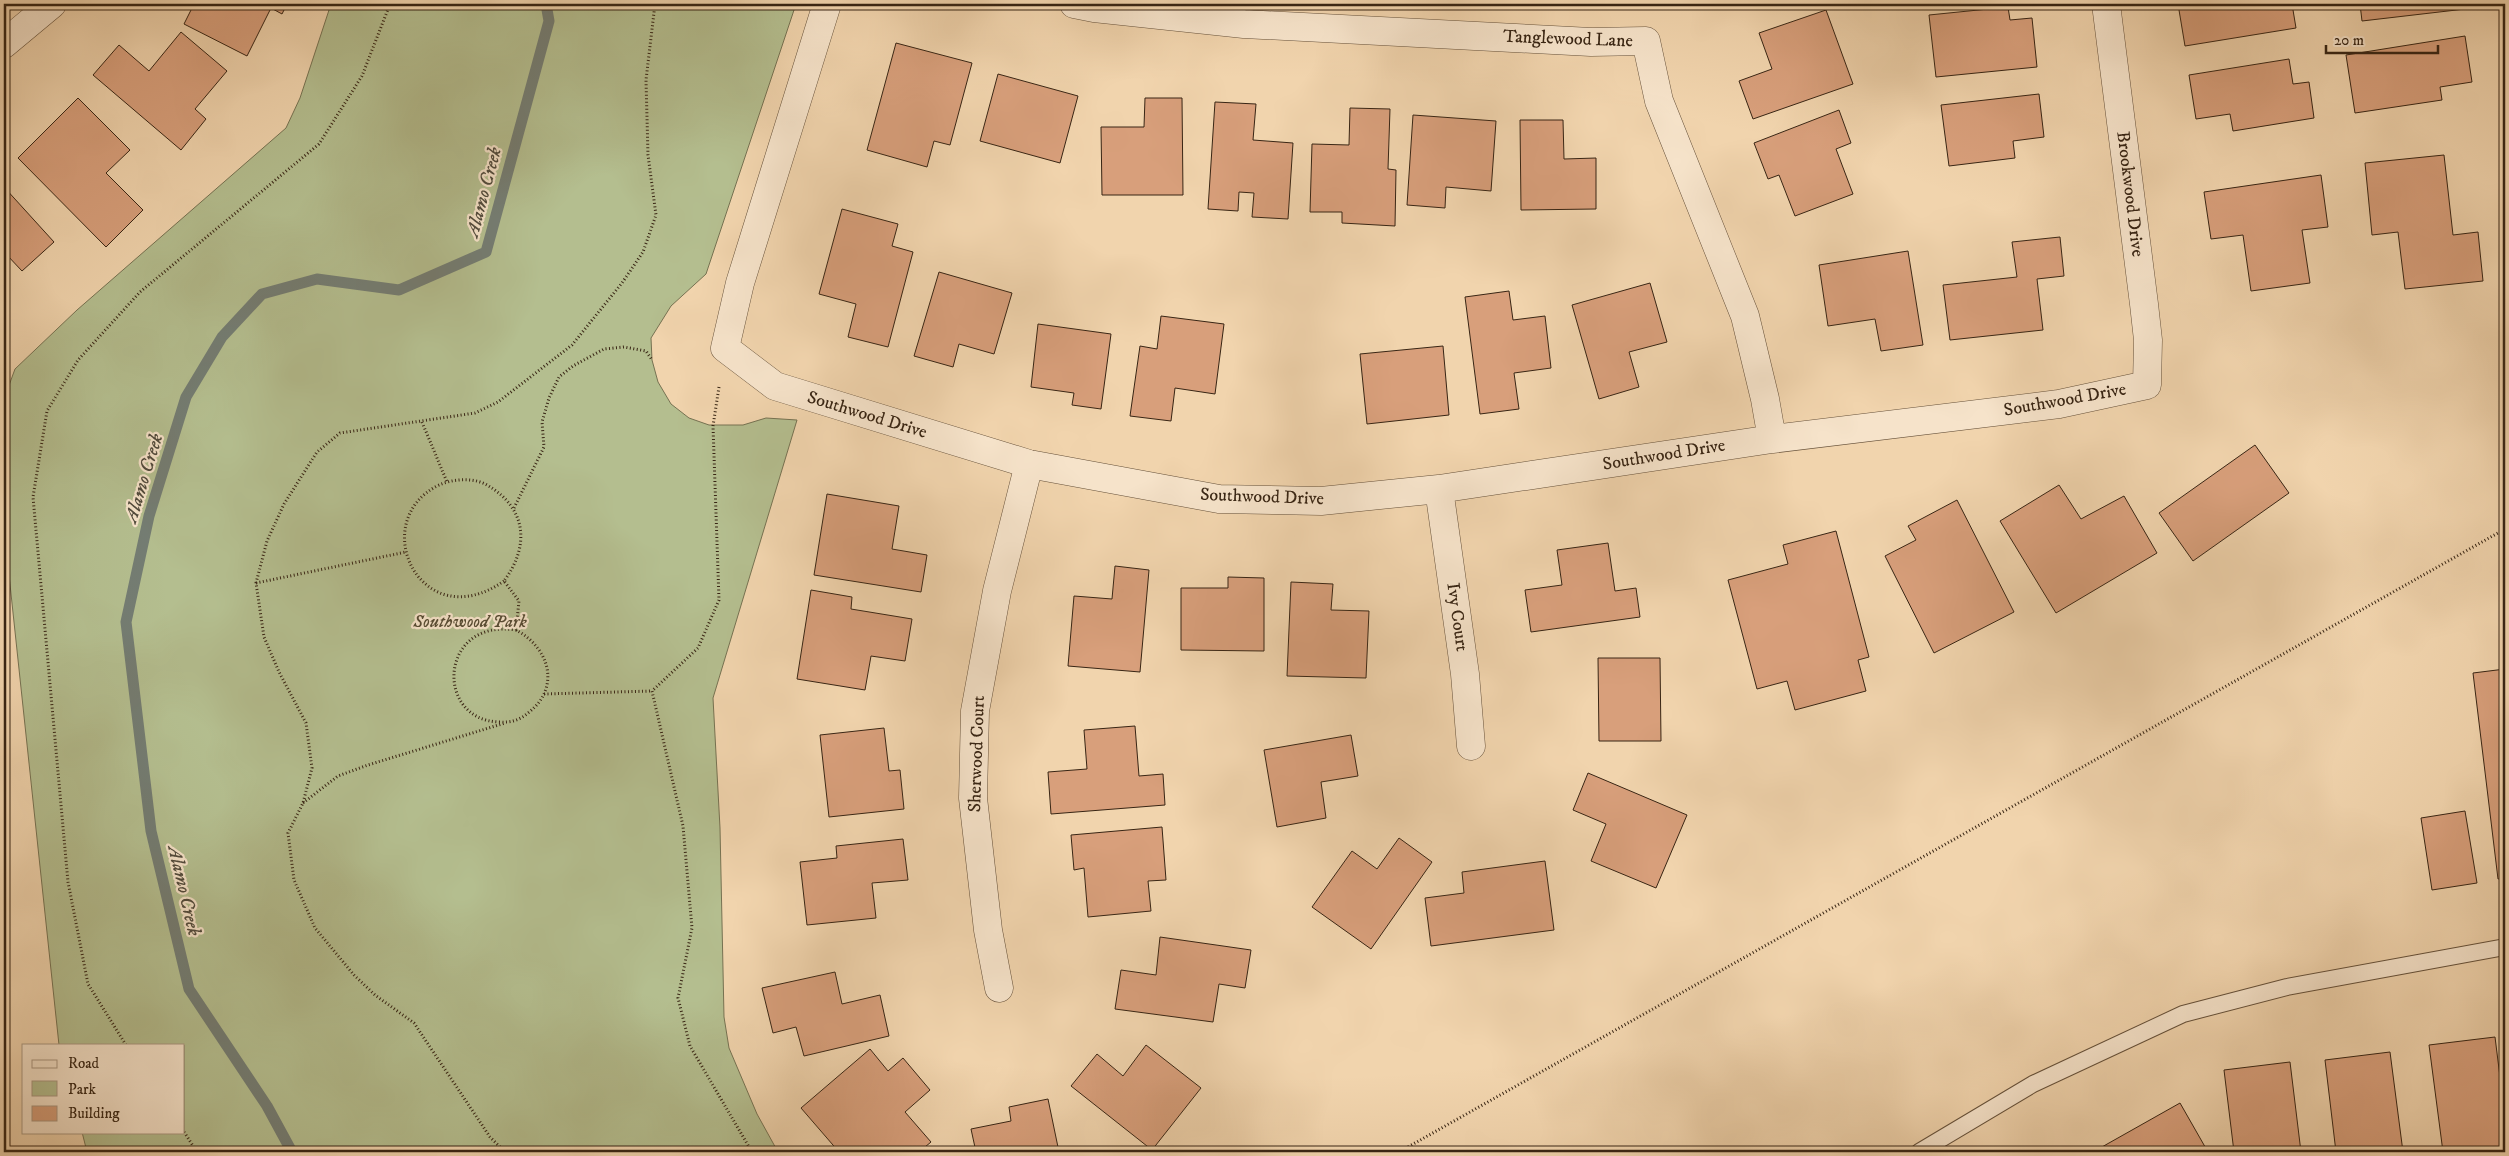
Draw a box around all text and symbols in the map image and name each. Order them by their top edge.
scale bar [2326,22,2439,54]
street label: Tanglewood Lane [1503,26,1633,52]
text: 20 m [2334,31,2364,50]
street label: Brookwood Drive [2111,130,2149,258]
water label: Alamo Creek [461,145,507,241]
street label: Southwood Drive [2002,378,2128,422]
street label: Southwood Drive [805,386,929,444]
water label: Alamo Creek [119,431,168,527]
street label: Southwood Drive [1601,434,1727,476]
street label: Southwood Drive [1200,484,1324,510]
street label: Ivy Court [1441,581,1473,653]
park label: Southwood Park [412,611,527,633]
street label: Sherwood Court [964,695,990,813]
water label: Alamo Creek [162,842,206,938]
legend [22,1044,185,1134]
text: Road [68,1054,100,1073]
text: Park [68,1080,97,1099]
text: Building [68,1104,120,1123]

